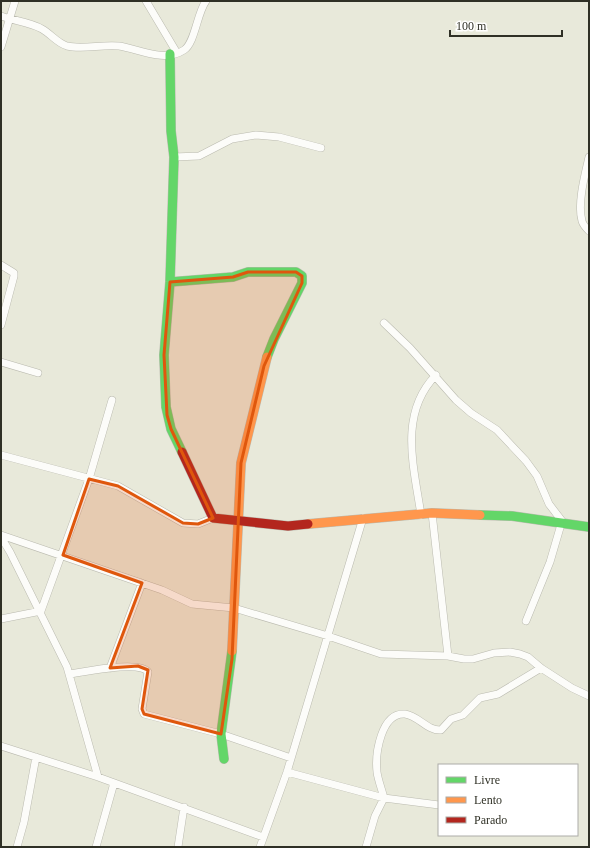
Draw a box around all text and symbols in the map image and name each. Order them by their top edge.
scale bar [450,12,562,38]
text: 100 m [456,19,487,33]
legend [438,764,578,836]
text: Livre [474,773,500,787]
text: Lento [474,793,502,807]
text: Parado [474,813,507,827]

